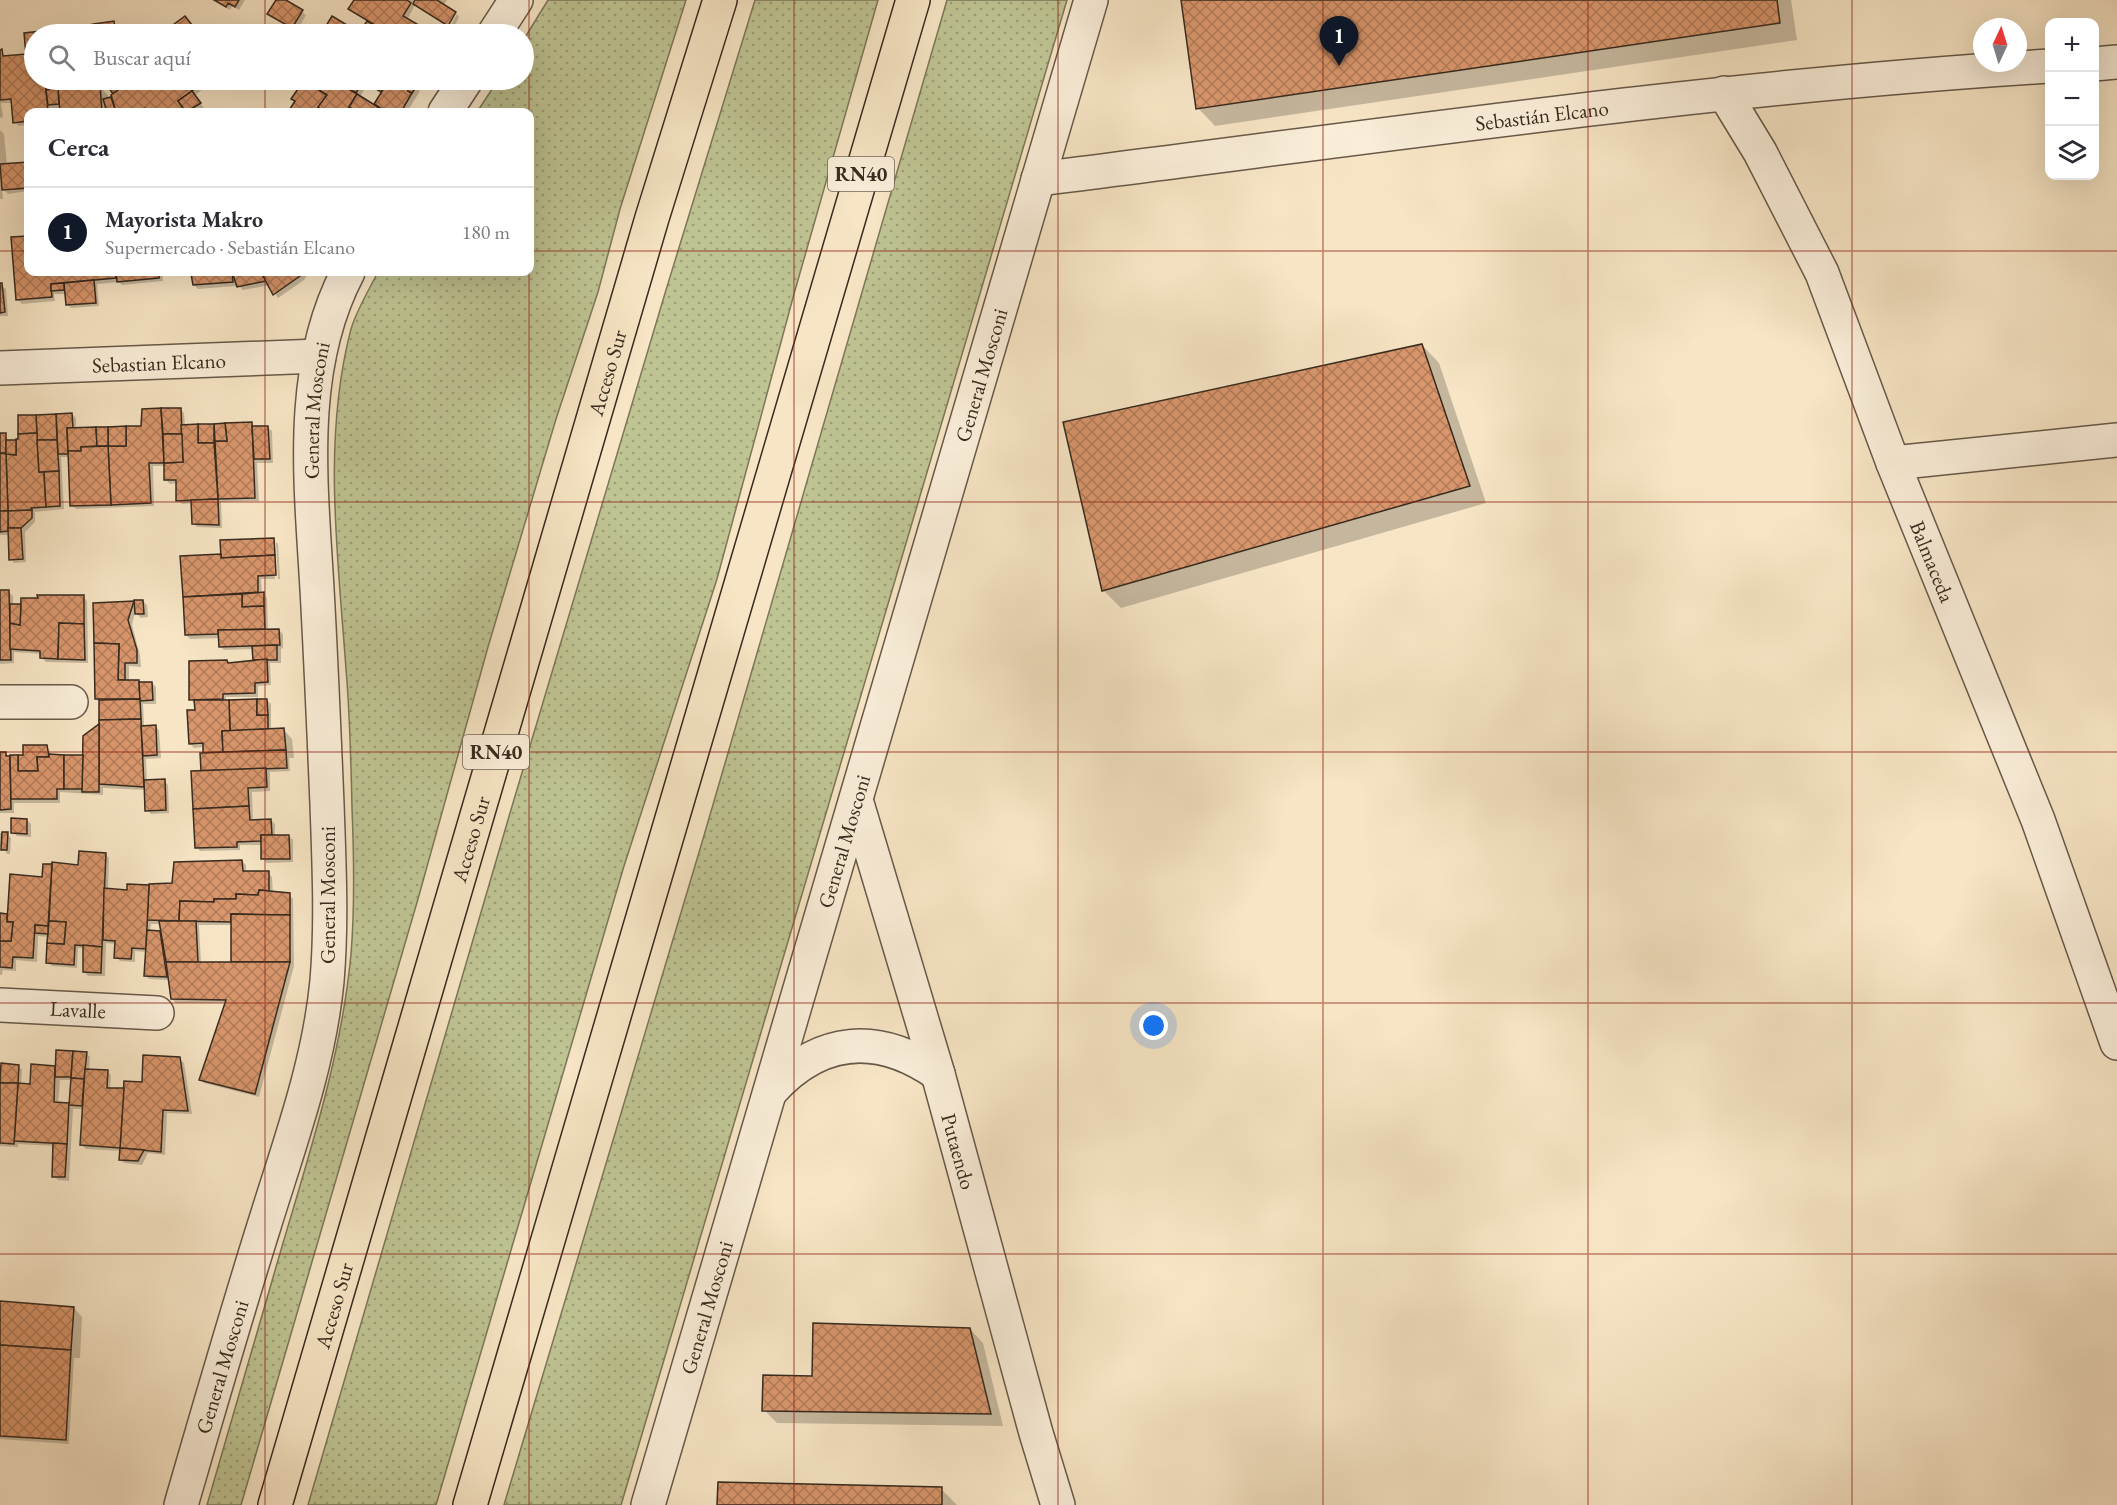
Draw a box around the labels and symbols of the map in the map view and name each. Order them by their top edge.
pin: 1 [1320,16,1358,66]
north arrow [1973,18,2027,72]
street label: Sebastián Elcano [1474,93,1610,136]
road number: RN40 [828,157,894,191]
street label: General Mosconi [948,305,1013,445]
street label: Acceso Sur [581,326,632,420]
street label: General Mosconi [297,339,335,479]
street label: Sebastian Elcano [91,346,226,378]
street label: Balmaceda [1904,517,1962,607]
road number: RN40 [463,735,529,769]
street label: General Mosconi [811,771,876,911]
street label: Acceso Sur [444,793,495,886]
street label: General Mosconi [314,826,341,964]
street label: Lavalle [49,994,106,1024]
your location [1139,1011,1168,1040]
street label: Putaendo [936,1110,982,1192]
street label: General Mosconi [674,1237,739,1377]
street label: Acceso Sur [308,1259,359,1353]
street label: General Mosconi [189,1297,254,1437]

